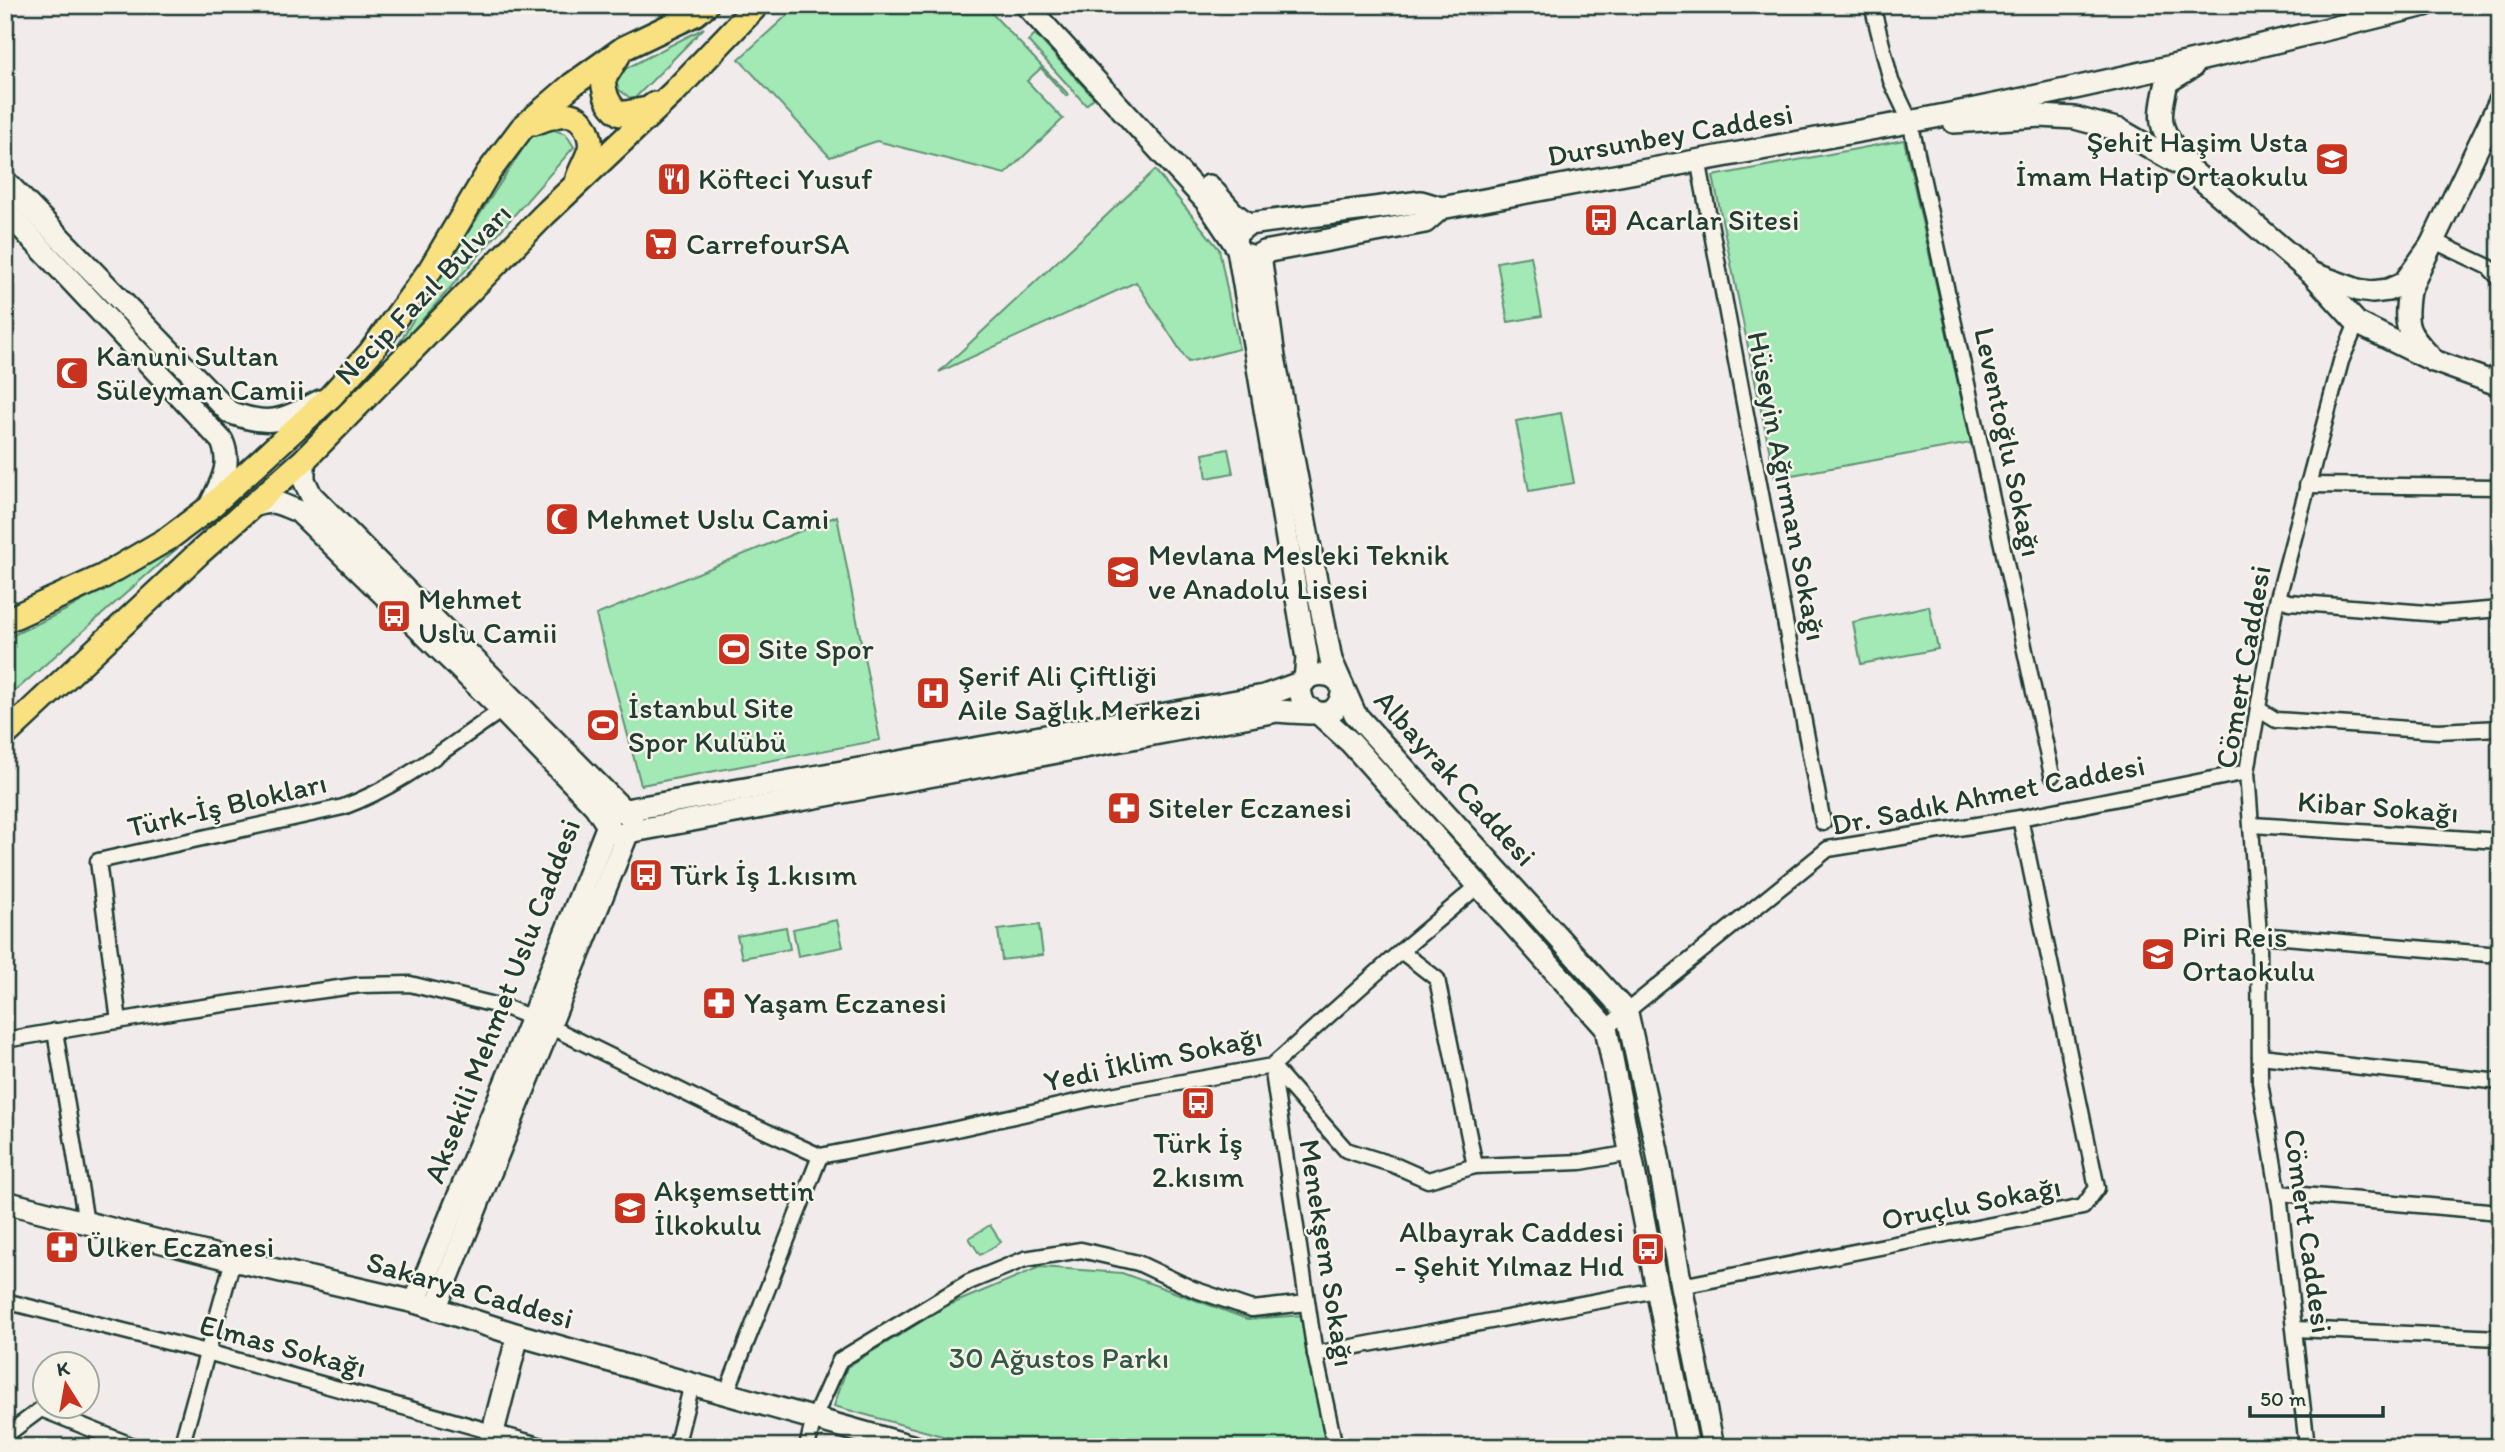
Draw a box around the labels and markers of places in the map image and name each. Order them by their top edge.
place label: Şehit Haşim Usta İmam Hatip Ortaokulu [2016,123,2308,194]
school or university icon: Şehit Haşim Usta İmam Hatip Ortaokulu [2313,140,2351,178]
restaurant icon: Köfteci Yusuf [655,160,693,198]
place label: Köfteci Yusuf [698,160,873,197]
bus stop icon: Acarlar Sitesi [1582,201,1620,239]
place label: Acarlar Sitesi [1626,201,1799,238]
supermarket icon: CarrefourSA [642,225,680,263]
place label: CarrefourSA [686,225,850,262]
place label: Kanuni Sultan Süleyman Camii [96,337,304,408]
mosque icon: Kanuni Sultan Süleyman Camii [53,354,91,392]
mosque icon: Mehmet Uslu Cami [543,500,581,538]
place label: Mehmet Uslu Cami [586,500,829,537]
place label: Mevlana Mesleki Teknik ve Anadolu Lisesi [1148,536,1450,607]
school or university icon: Mevlana Mesleki Teknik ve Anadolu Lisesi [1104,553,1142,591]
place label: Mehmet Uslu Camii [418,580,557,651]
bus stop icon: Mehmet Uslu Camii [375,597,413,635]
sports icon: Site Spor [715,630,753,668]
place label: Site Spor [758,630,874,667]
place label: Şerif Ali Çiftliği Aile Sağlık Merkezi [958,657,1201,728]
hospital icon: Şerif Ali Çiftliği Aile Sağlık Merkezi [914,674,952,712]
place label: İstanbul Site Spor Kulübü [628,689,794,760]
sports icon: İstanbul Site Spor Kulübü [584,706,622,744]
pharmacy icon: Siteler Eczanesi [1105,789,1143,827]
place label: Siteler Eczanesi [1148,789,1352,826]
bus stop icon: Türk İş 1.kısım [627,856,665,894]
place label: Türk İş 1.kısım [670,856,857,893]
place label: Piri Reis Ortaokulu [2182,918,2315,989]
school or university icon: Piri Reis Ortaokulu [2139,935,2177,973]
pharmacy icon: Yaşam Eczanesi [700,984,738,1022]
place label: Yaşam Eczanesi [744,984,947,1021]
bus stop icon: Türk İş 2.kısım [1179,1084,1217,1122]
place label: Türk İş 2.kısım [1152,1124,1244,1195]
place label: Akşemsettin İlkokulu [654,1172,814,1243]
school or university icon: Akşemsettin İlkokulu [611,1189,649,1227]
place label: Albayrak Caddesi - Şehit Yılmaz Hıd [1395,1213,1624,1284]
pharmacy icon: Ülker Eczanesi [43,1228,81,1266]
place label: Ülker Eczanesi [86,1228,274,1265]
bus stop icon: Albayrak Caddesi - Şehit Yılmaz Hıd [1629,1230,1667,1268]

